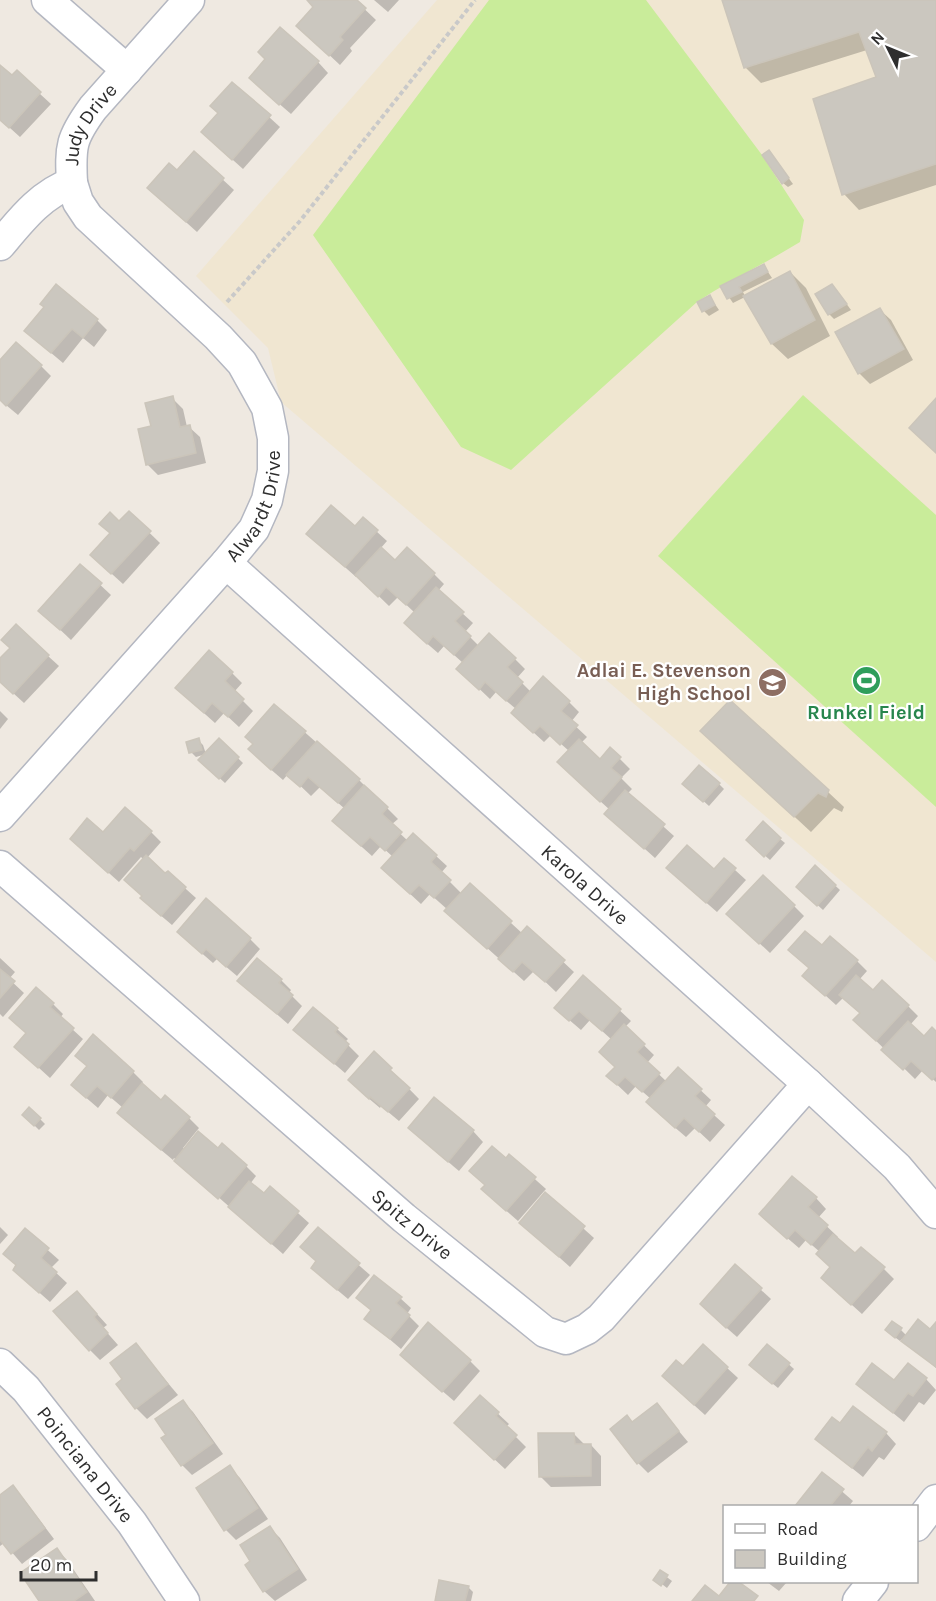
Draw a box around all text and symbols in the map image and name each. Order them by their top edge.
north arrow [858,18,918,78]
text: N [867,27,888,49]
street label: Judy Drive [60,78,122,166]
street label: Alwardt Drive [221,450,285,566]
place label: Adlai E. Stevenson High School [577,659,751,705]
sports icon: Runkel Field [850,665,882,697]
school or university icon: Adlai E. Stevenson High School [756,666,788,698]
place label: Runkel Field [807,701,925,724]
street label: Karola Drive [536,840,633,930]
street label: Spitz Drive [367,1184,457,1265]
street label: Poinciana Drive [32,1402,138,1527]
legend [723,1505,918,1583]
text: Road [777,1518,818,1540]
scale bar [21,1544,96,1582]
text: Building [777,1548,847,1570]
text: 20 m [30,1554,72,1576]

